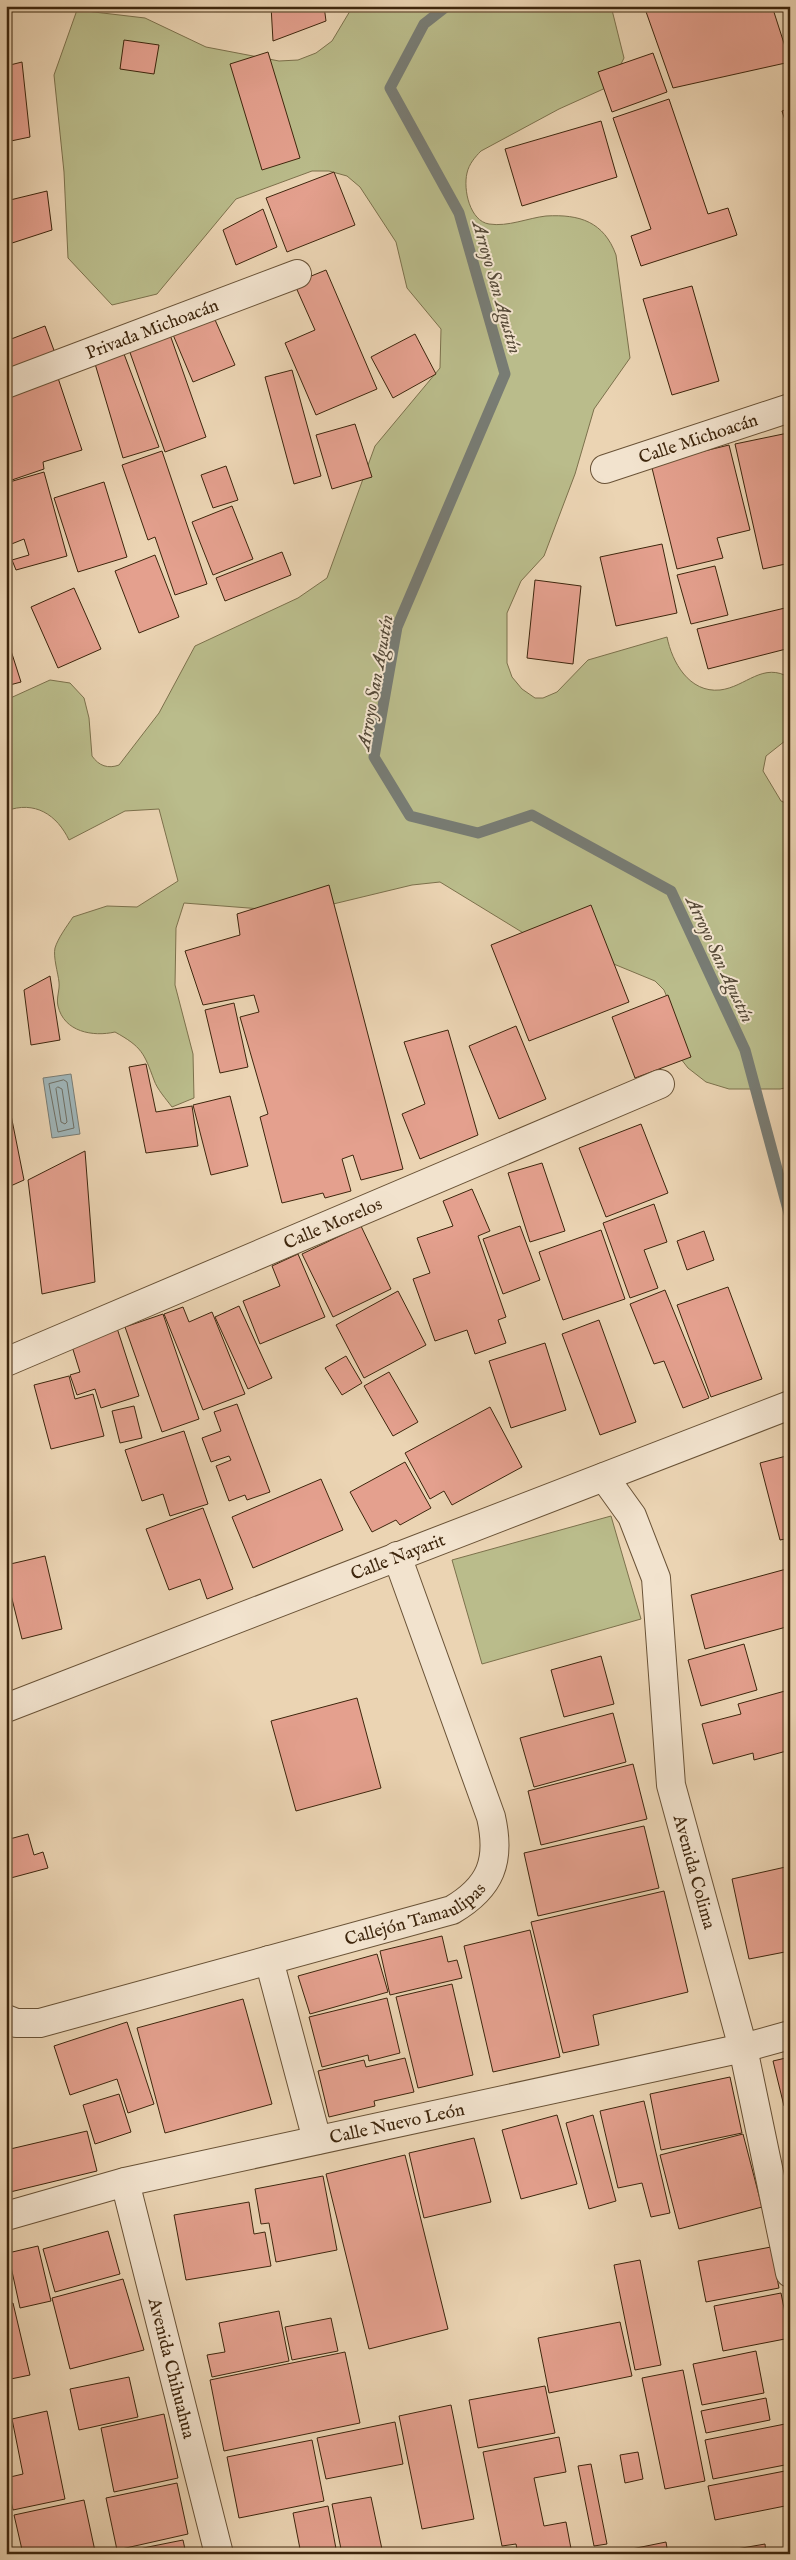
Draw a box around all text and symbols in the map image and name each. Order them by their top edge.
water label: Arroyo San Agustín [465,216,527,357]
street label: Privada Michoacán [83,295,223,366]
street label: Calle Michoacán [636,409,761,470]
water label: Arroyo San Agustín [352,613,400,754]
water label: Arroyo San Agustín [679,891,759,1027]
street label: Calle Morelos [281,1193,386,1256]
street label: Calle Nayarit [348,1529,449,1587]
street label: Avenida Colima [666,1811,720,1932]
street label: Callejón Tamaulipas [342,1879,492,1952]
street label: Calle Nuevo León [328,2099,467,2150]
street label: Avenida Chihuahua [142,2295,199,2441]

